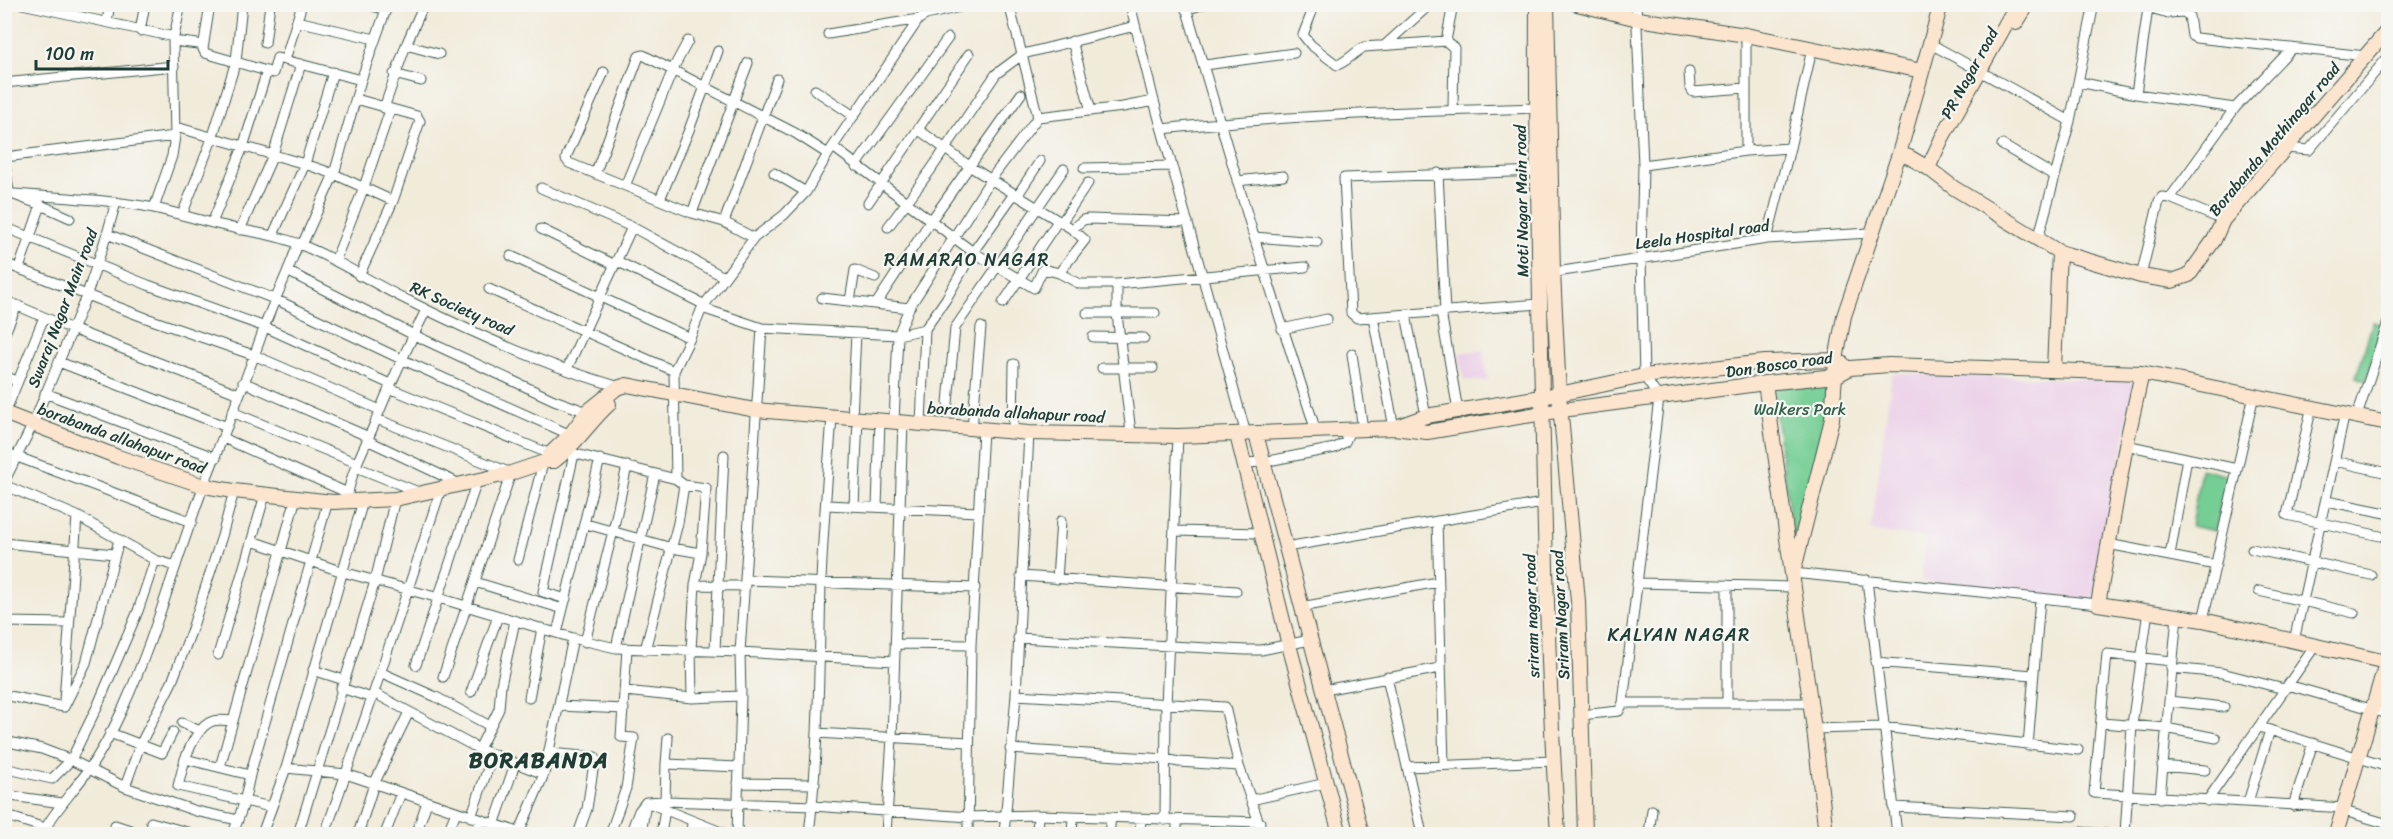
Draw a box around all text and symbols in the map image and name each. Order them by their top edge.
street label: PR Nagar road [1932,21,2007,124]
scale bar [36,33,168,71]
text: 100 m [45,38,94,70]
street label: Borabanda Mothinagar road [2201,54,2349,223]
street label: Moti Nagar Main road [1506,123,1537,277]
street label: Leela Hospital road [1633,211,1773,258]
street label: Swaraj Nagar Main road [19,223,107,392]
district label: RAMARAO NAGAR [884,244,1050,276]
street label: RK Society road [405,273,520,345]
street label: Don Bosco road [1724,342,1836,386]
street label: borabanda allahapur road [927,393,1107,432]
street label: borabanda allahapur road [33,394,212,483]
park label: Walkers Park [1754,395,1846,424]
street label: Sriram Nagar road [1543,548,1578,680]
street label: sriram nagar road [1515,552,1548,679]
district label: KALYAN NAGAR [1607,619,1751,651]
district label: BORABANDA [469,741,609,780]

